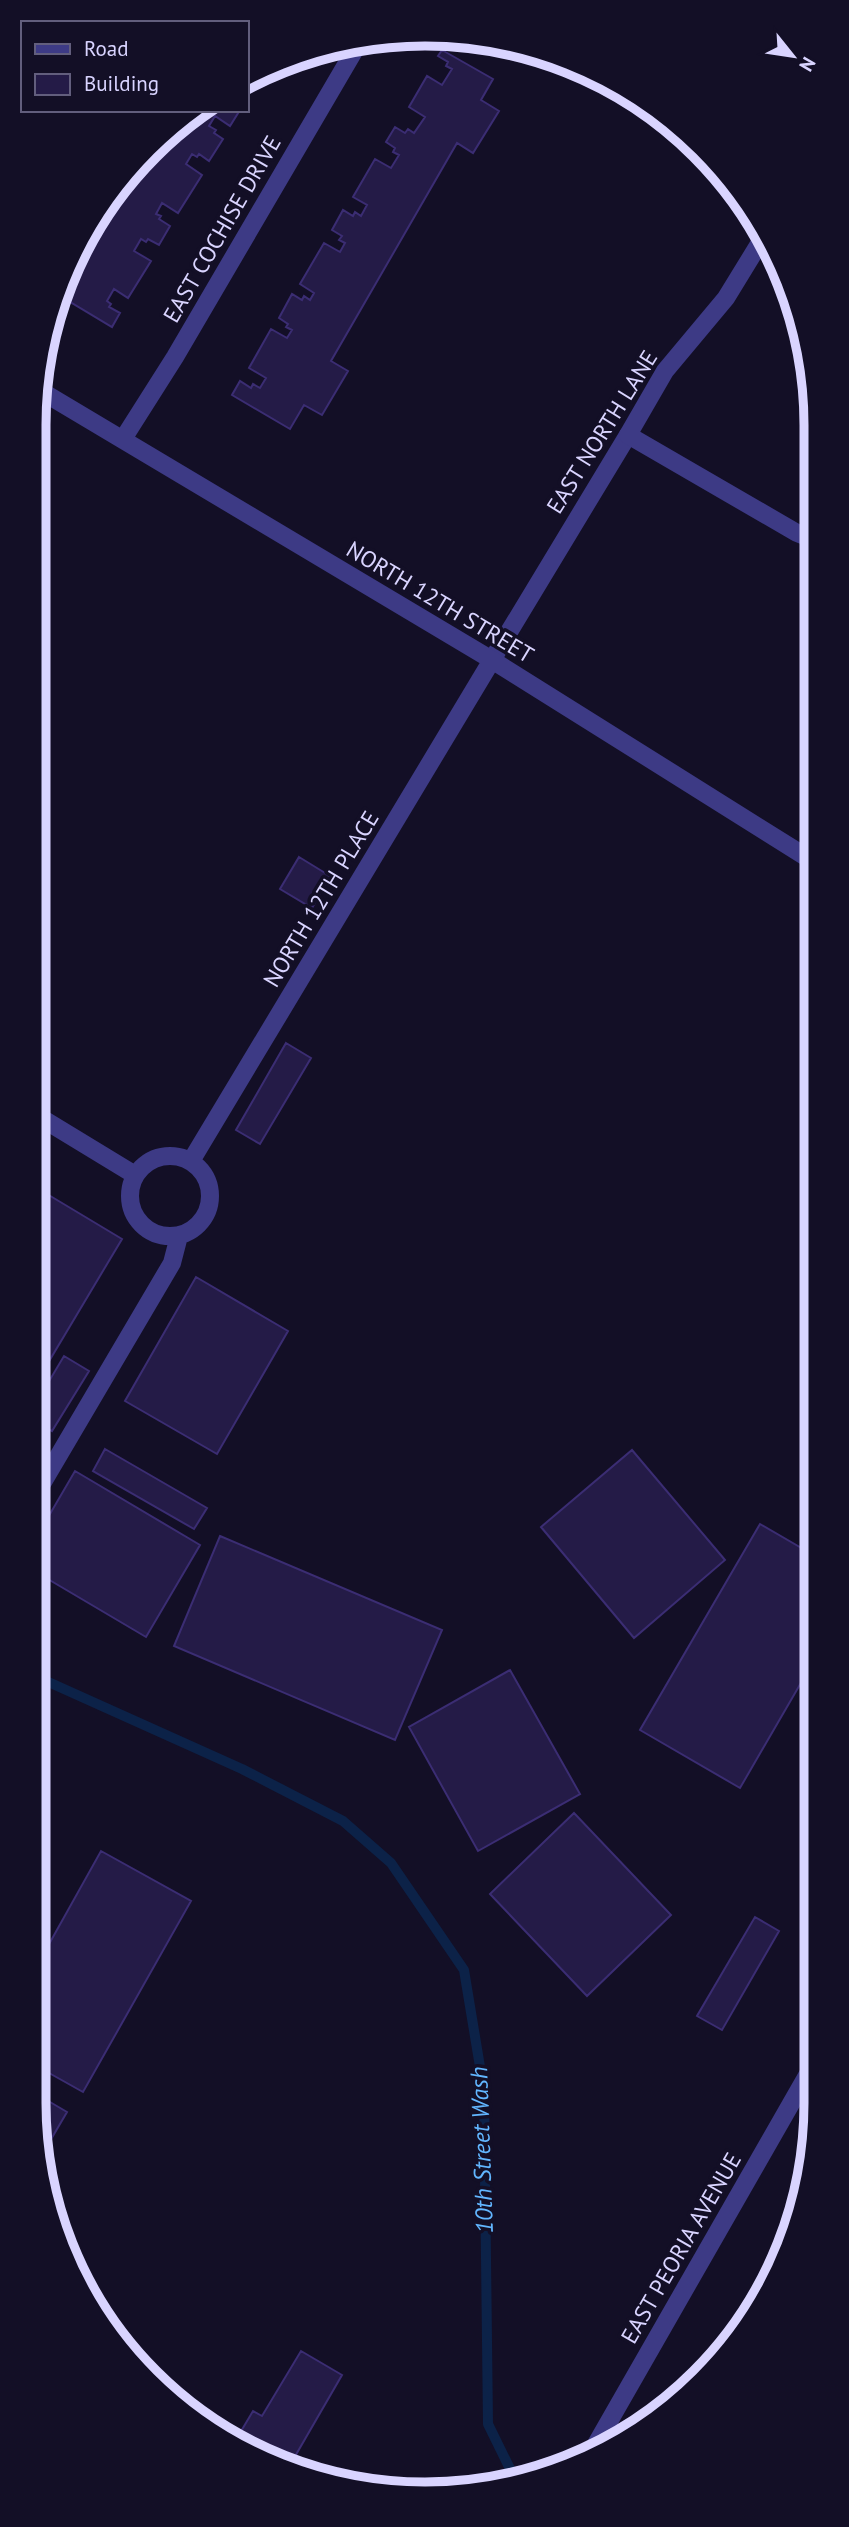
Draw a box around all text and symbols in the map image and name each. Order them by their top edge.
legend [21,21,248,112]
north arrow [758,21,828,91]
text: Road [84,35,128,62]
text: N [794,53,821,76]
text: Building [84,70,159,97]
street label: EAST COCHISE DRIVE [156,130,287,327]
street label: EAST NORTH LANE [540,345,663,519]
street label: NORTH 12TH STREET [341,534,539,669]
street label: NORTH 12TH PLACE [257,805,385,992]
water label: 10th Street Wash [463,2066,500,2234]
street label: EAST PEORIA AVENUE [614,2147,747,2348]

